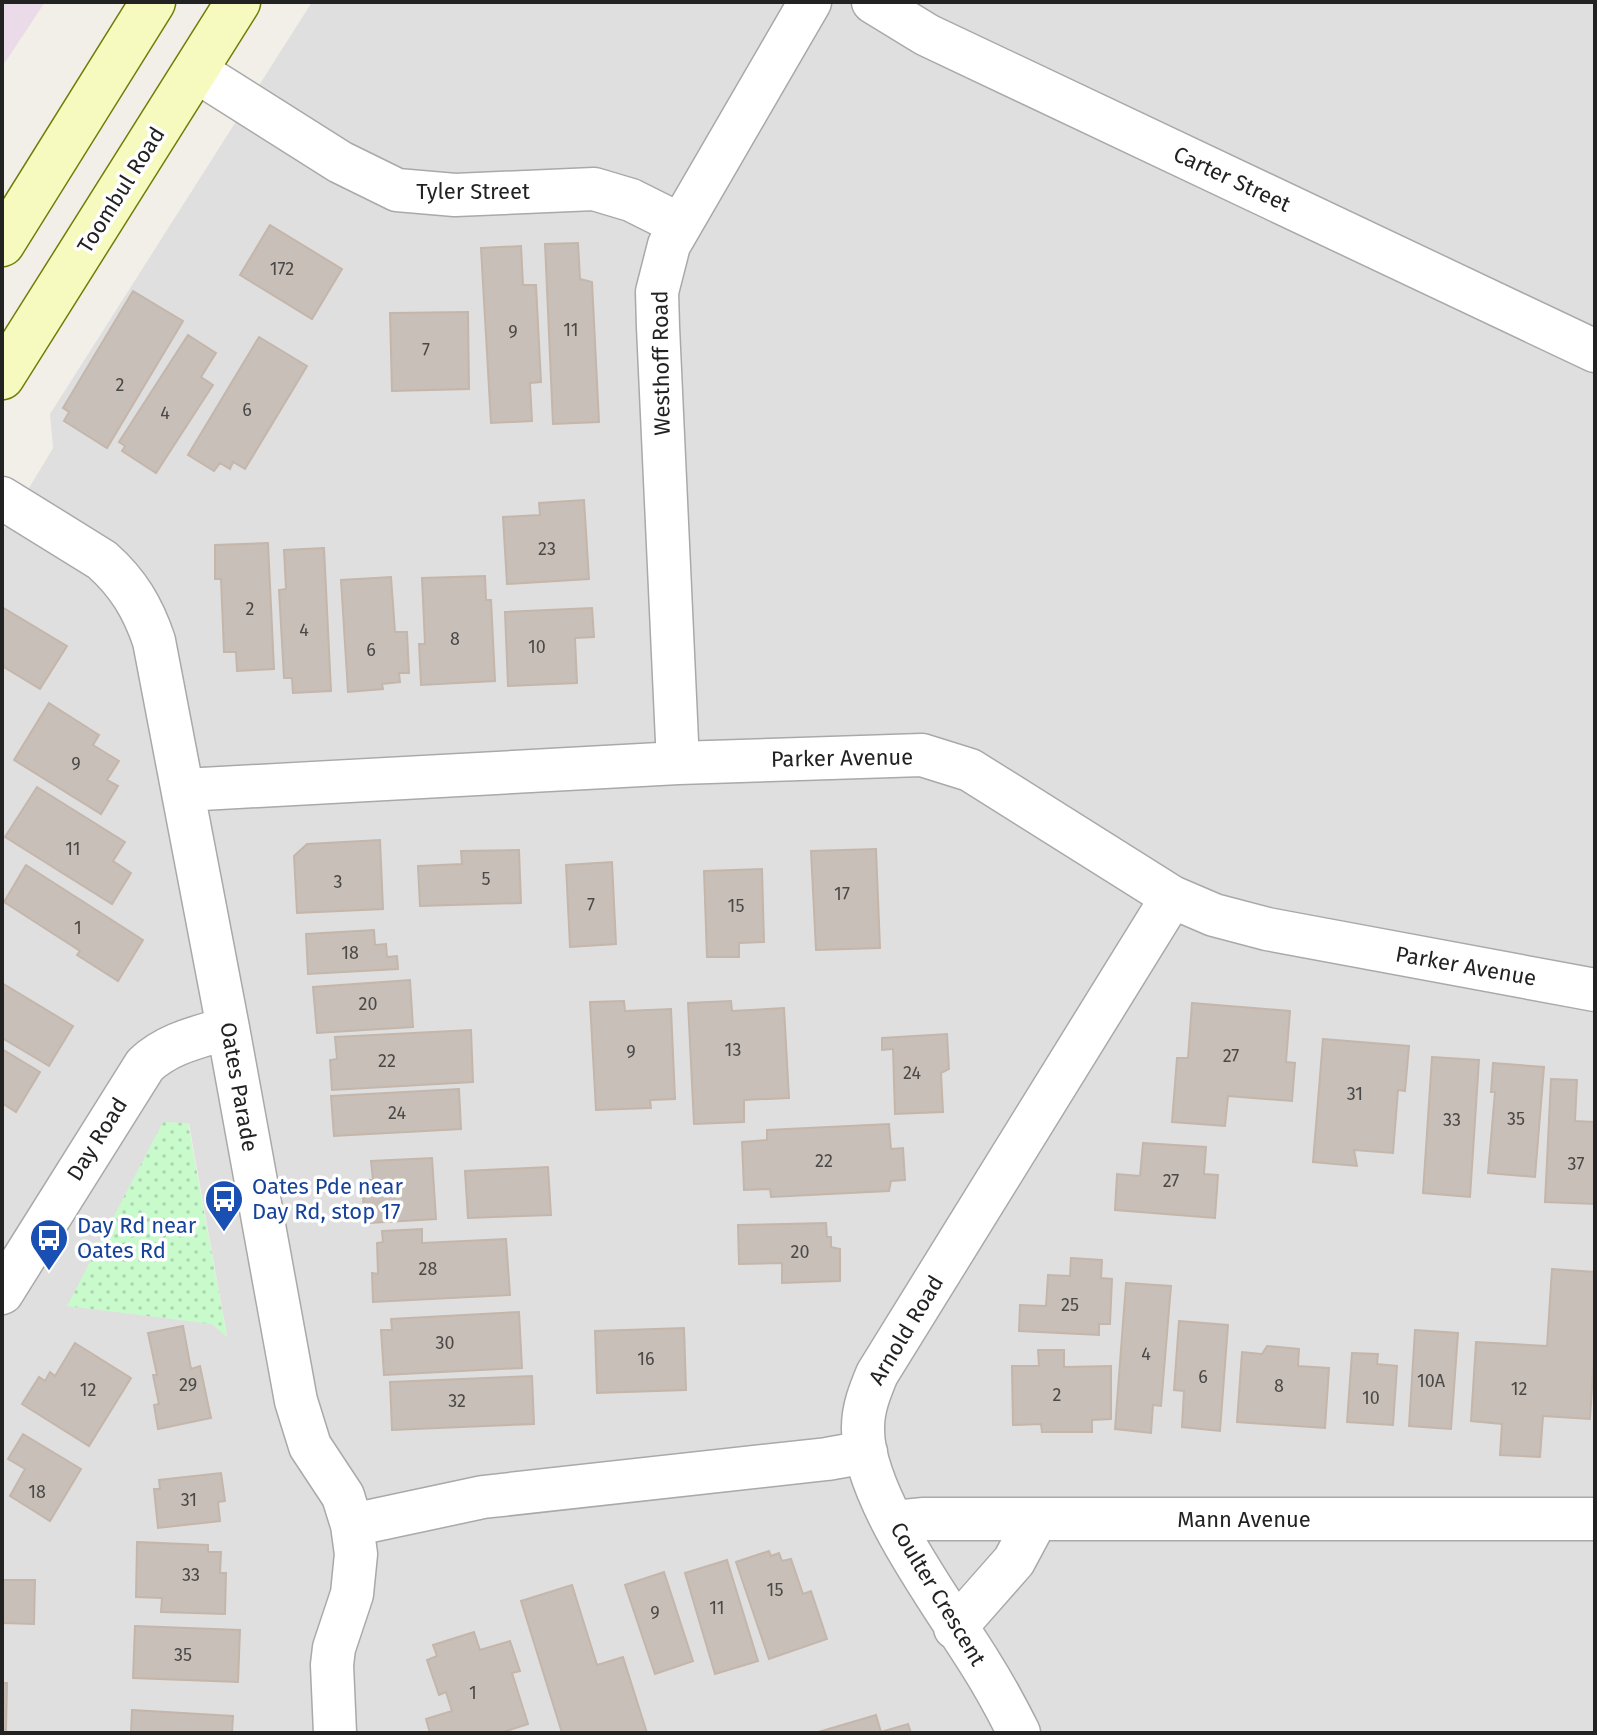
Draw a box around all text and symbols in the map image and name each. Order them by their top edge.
street label: Toombul Road [72,122,170,258]
street label: Carter Street [1169,140,1295,218]
street label: Tyler Street [416,178,530,205]
house number: 172 [270,258,294,280]
street label: Westhoff Road [646,290,676,436]
house number: 11 [563,319,579,341]
house number: 9 [508,321,518,343]
house number: 7 [422,339,430,361]
house number: 2 [116,374,125,396]
house number: 6 [242,399,252,421]
house number: 4 [160,402,170,424]
house number: 23 [538,538,556,560]
house number: 2 [246,598,255,620]
house number: 4 [299,619,309,641]
house number: 8 [450,628,460,650]
house number: 10 [528,636,546,658]
house number: 6 [366,639,376,661]
street label: Parker Avenue [771,743,913,773]
house number: 9 [71,753,81,775]
house number: 11 [65,838,81,860]
house number: 5 [481,868,491,890]
house number: 3 [334,871,342,893]
house number: 17 [834,883,850,905]
house number: 7 [587,894,595,916]
house number: 15 [728,895,744,917]
house number: 1 [74,917,82,939]
street label: Parker Avenue [1394,940,1538,992]
house number: 18 [341,942,359,964]
house number: 20 [359,993,377,1015]
street label: Oates Parade [214,1020,264,1154]
house number: 13 [725,1039,741,1061]
house number: 9 [626,1041,636,1063]
house number: 27 [1223,1045,1239,1067]
house number: 22 [378,1050,396,1072]
house number: 24 [903,1062,921,1084]
house number: 31 [1347,1083,1363,1105]
street label: Day Road [61,1092,133,1186]
house number: 24 [388,1102,406,1124]
house number: 35 [1507,1108,1525,1130]
house number: 33 [1443,1109,1461,1131]
house number: 22 [815,1150,833,1172]
house number: 37 [1568,1153,1584,1175]
house number: 27 [1163,1170,1179,1192]
place label: Oates Pde near Day Rd, stop 17 [252,1173,403,1225]
bus stop icon: Oates Pde near Day Rd, stop 17 [203,1178,245,1233]
place label: Day Rd near Oates Rd [77,1212,197,1264]
bus stop icon: Day Rd near Oates Rd [28,1217,70,1272]
house number: 20 [791,1241,809,1263]
house number: 28 [419,1258,437,1280]
street label: Arnold Road [863,1270,949,1390]
house number: 25 [1061,1294,1079,1316]
house number: 30 [435,1332,455,1354]
house number: 4 [1141,1343,1151,1365]
house number: 16 [637,1348,655,1370]
house number: 6 [1198,1366,1208,1388]
house number: 10A [1417,1370,1446,1392]
house number: 29 [179,1374,197,1396]
house number: 8 [1274,1375,1284,1397]
house number: 12 [1511,1378,1527,1400]
house number: 12 [80,1379,96,1401]
house number: 2 [1053,1384,1062,1406]
house number: 10 [1362,1387,1380,1409]
house number: 32 [448,1390,466,1412]
house number: 18 [28,1481,46,1503]
house number: 31 [181,1489,197,1511]
street label: Mann Avenue [1177,1506,1311,1533]
street label: Coulter Crescent [884,1517,992,1671]
house number: 33 [182,1564,200,1586]
house number: 15 [767,1579,783,1601]
house number: 11 [709,1597,725,1619]
house number: 9 [650,1602,660,1624]
house number: 35 [174,1644,192,1666]
house number: 1 [469,1682,477,1704]

